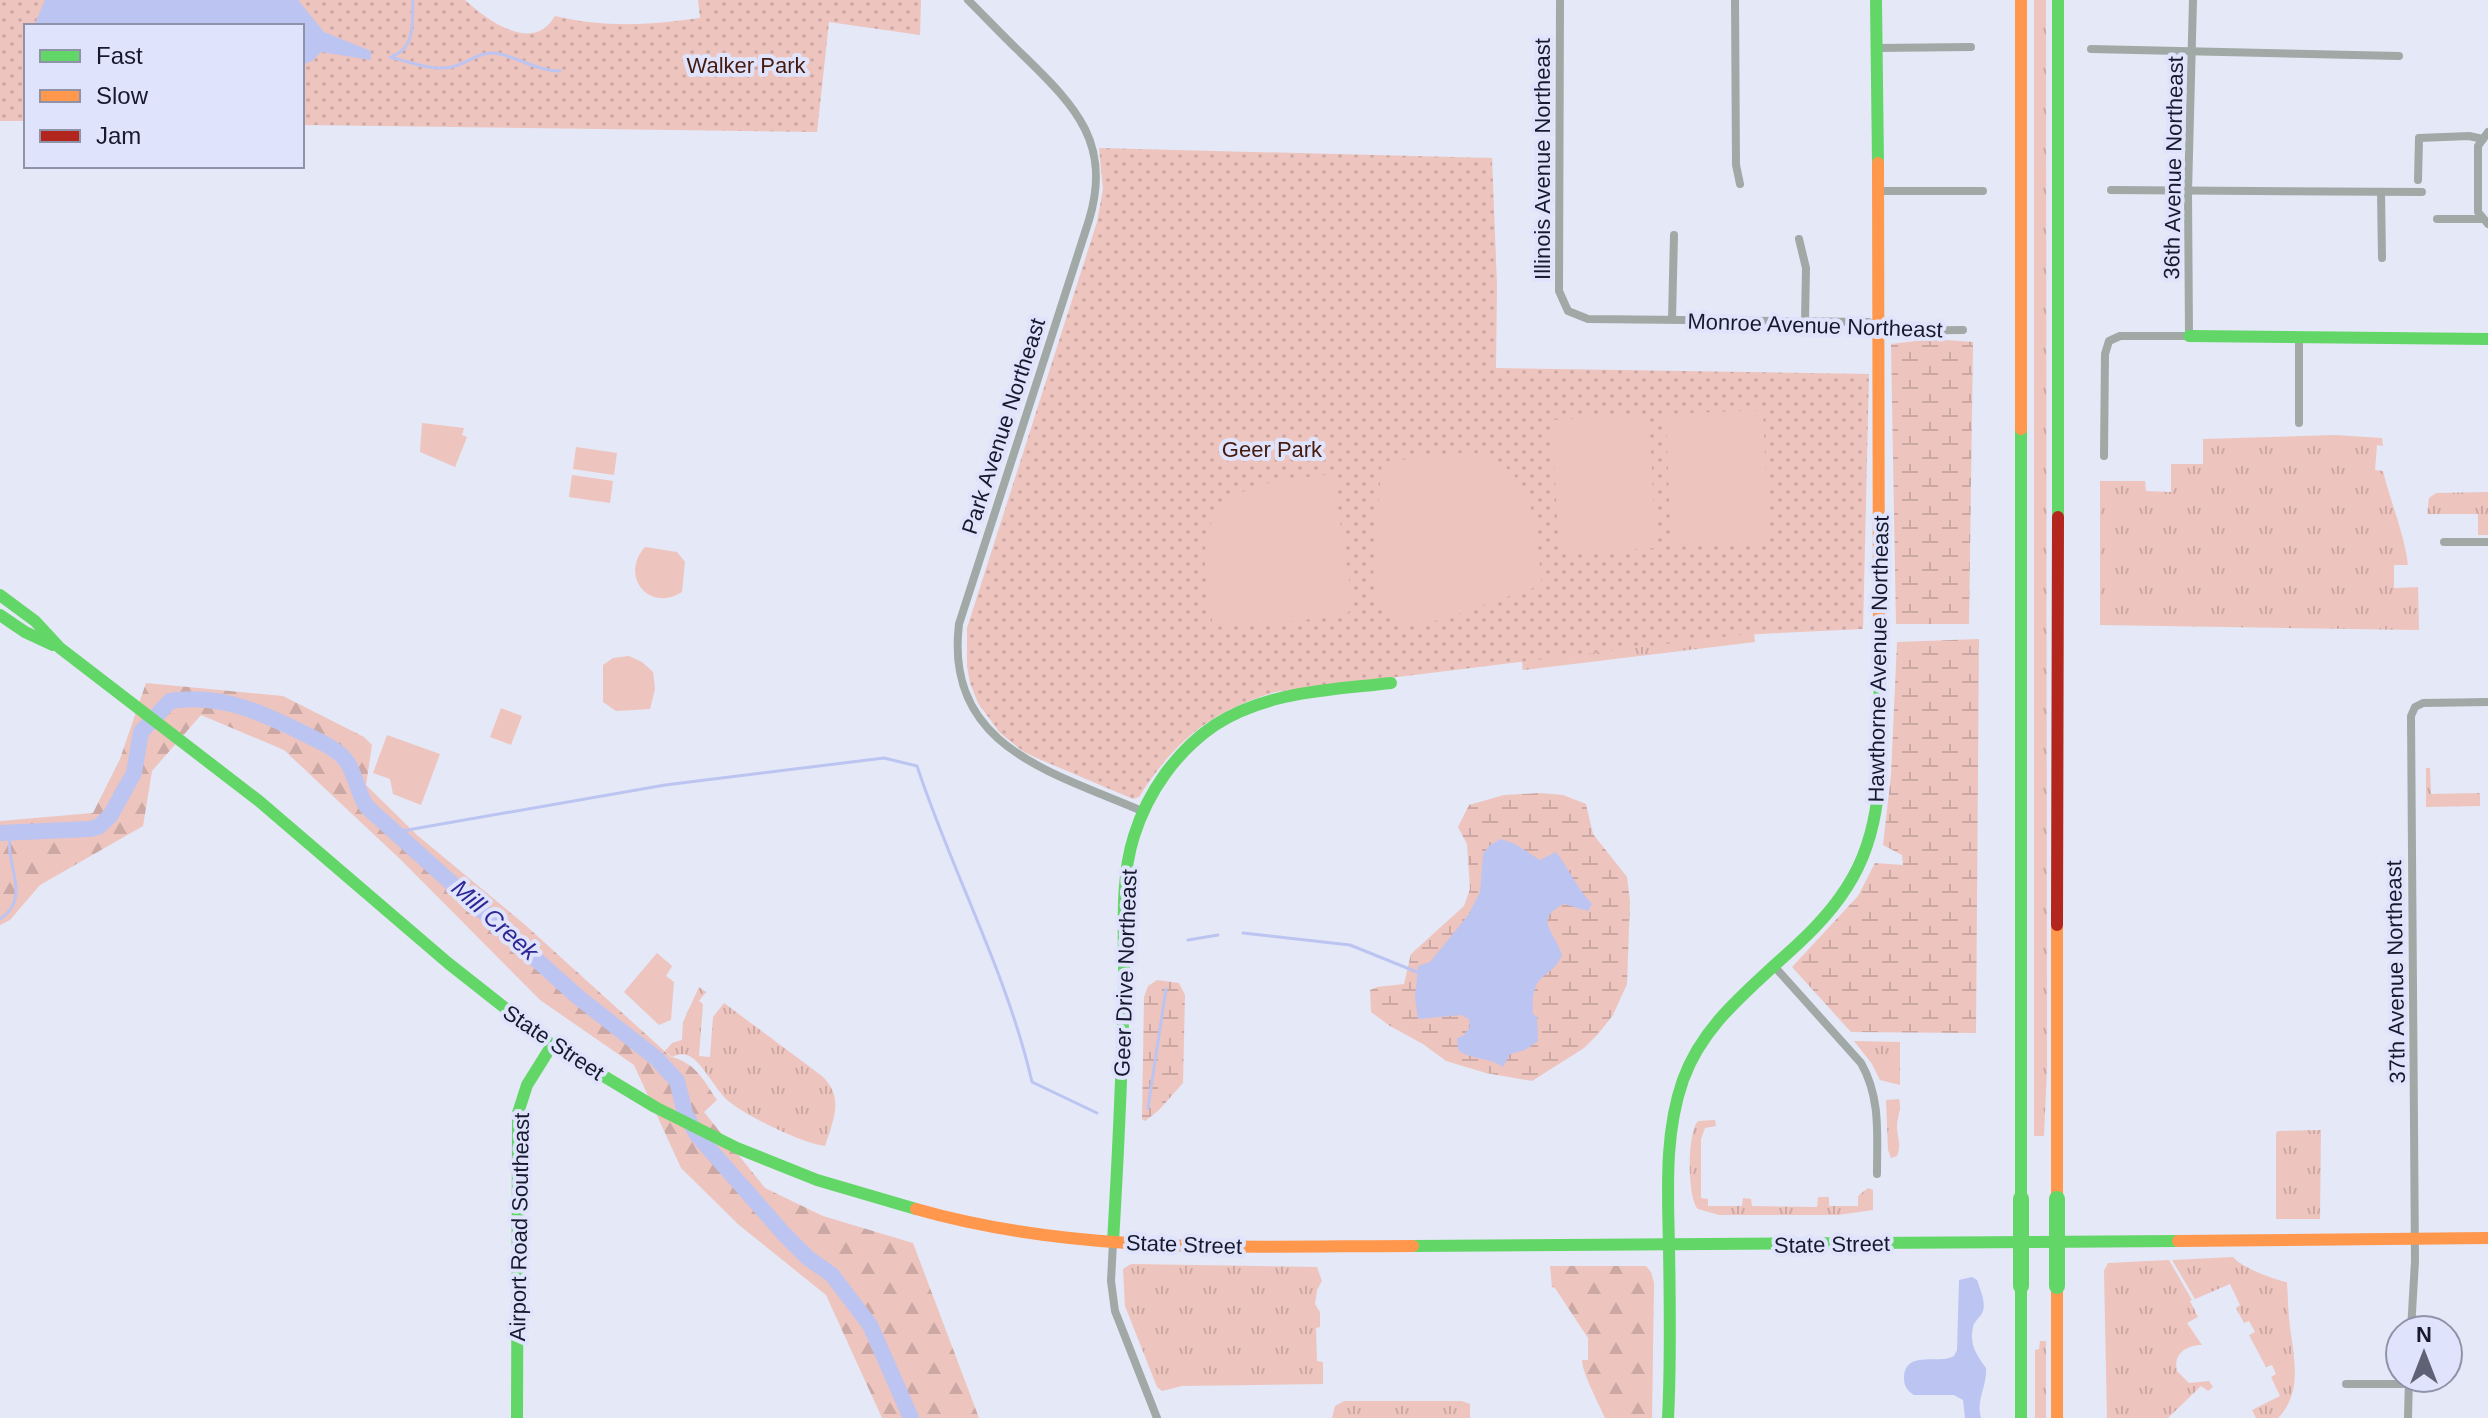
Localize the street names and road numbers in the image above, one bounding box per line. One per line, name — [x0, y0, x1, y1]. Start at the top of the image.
street label: Illinois Avenue Northeast — [1530, 38, 1555, 280]
street label: 36th Avenue Northeast — [2159, 56, 2188, 280]
street label: Monroe Avenue Northeast — [1687, 309, 1943, 342]
street label: Park Avenue Northeast — [957, 315, 1050, 537]
street label: Hawthorne Avenue Northeast — [1863, 515, 1894, 803]
street label: 37th Avenue Northeast — [2381, 860, 2410, 1084]
street label: Geer Drive Northeast — [1109, 869, 1142, 1077]
street label: State Street — [499, 1000, 609, 1085]
street label: Airport Road Southeast — [505, 1112, 534, 1342]
street label: State Street — [1125, 1230, 1242, 1259]
street label: State Street — [1774, 1231, 1890, 1258]

